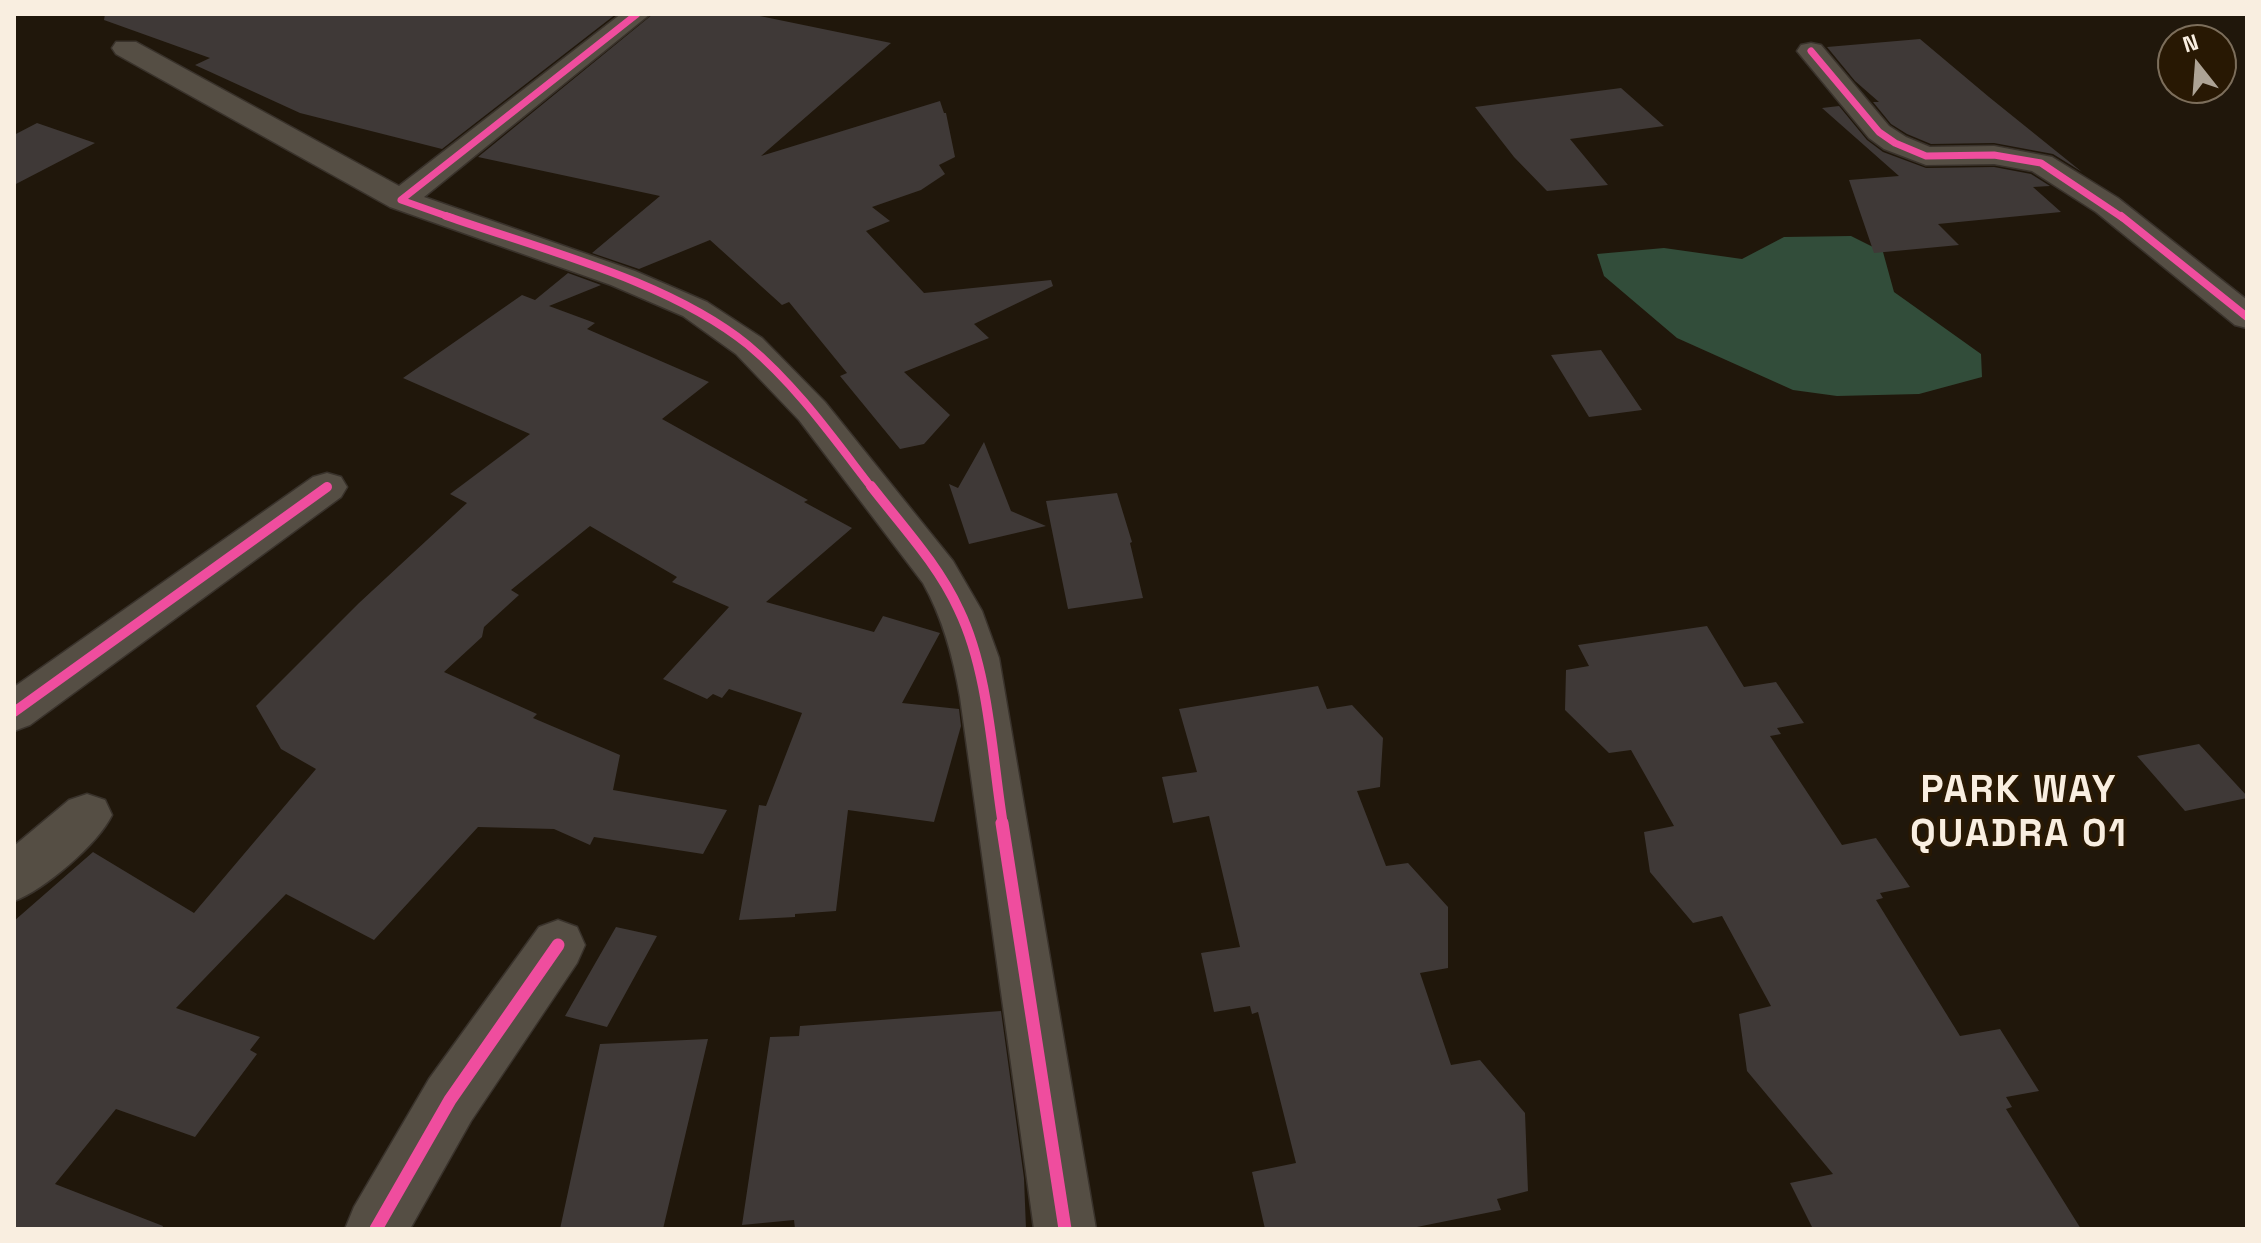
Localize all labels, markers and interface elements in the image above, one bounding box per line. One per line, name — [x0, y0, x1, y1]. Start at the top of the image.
north arrow — [2157, 24, 2237, 104]
text: N — [2179, 27, 2202, 59]
district label: PARK WAY QUADRA 01 — [1910, 769, 2128, 858]

